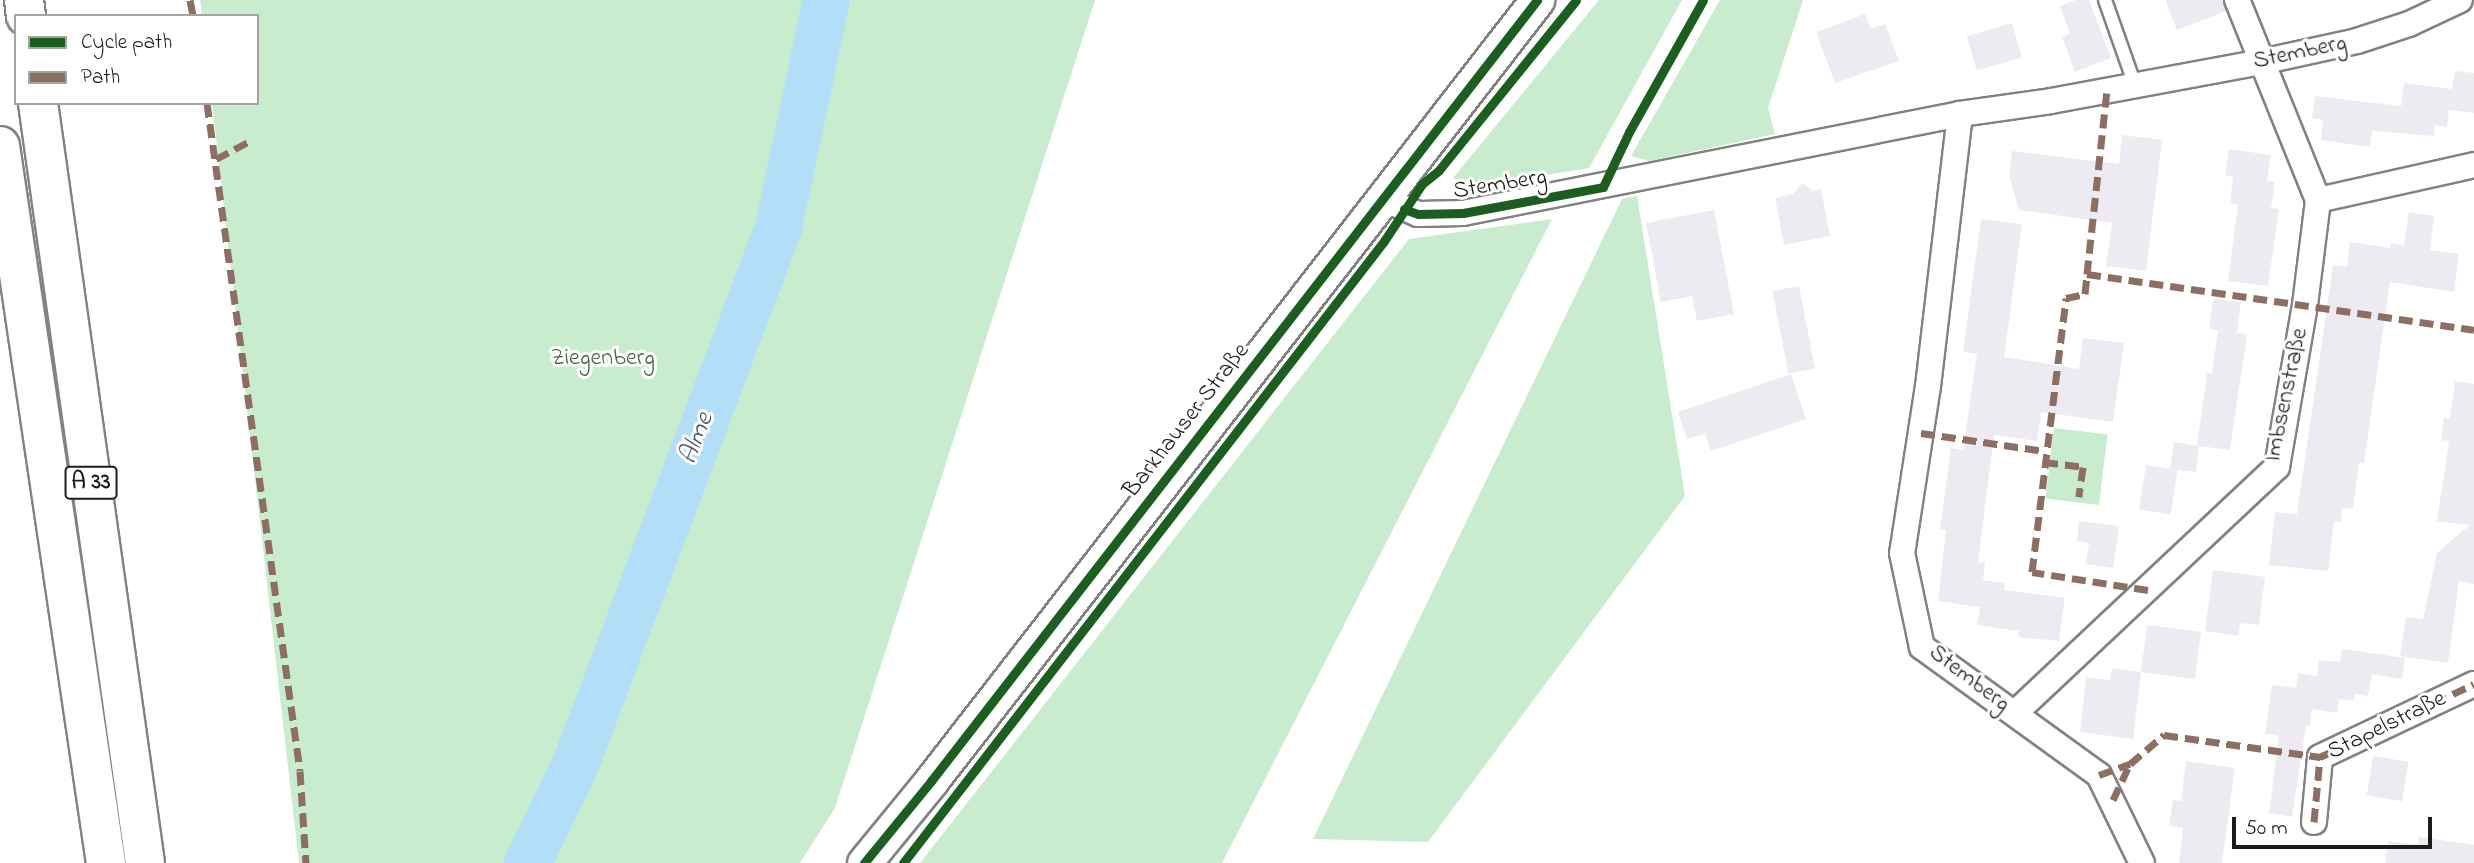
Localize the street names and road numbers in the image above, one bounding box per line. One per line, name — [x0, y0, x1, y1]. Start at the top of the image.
street label: Stemberg — [2251, 29, 2349, 77]
street label: Stemberg — [1451, 163, 1549, 207]
street label: Imbsenstraße — [2259, 326, 2315, 464]
street label: Barkhauser Straße — [1118, 338, 1256, 504]
road number: A 33 — [63, 463, 119, 503]
street label: Stemberg — [1923, 639, 2015, 719]
street label: Stapelstraße — [2323, 685, 2451, 767]

